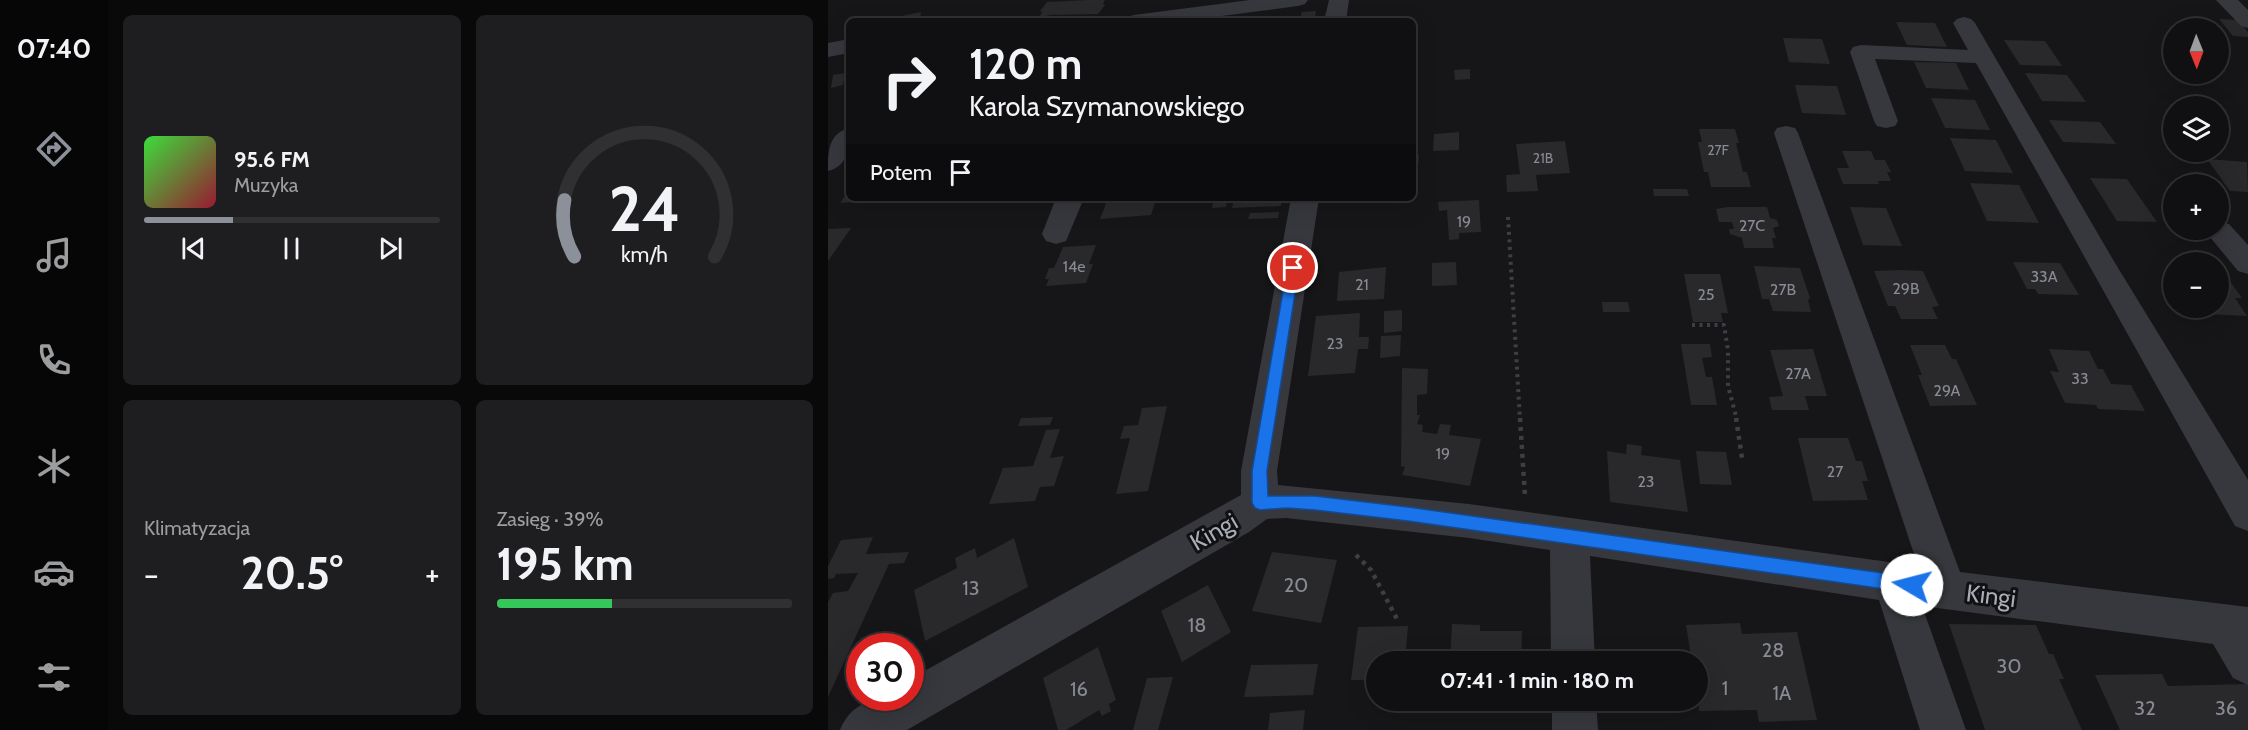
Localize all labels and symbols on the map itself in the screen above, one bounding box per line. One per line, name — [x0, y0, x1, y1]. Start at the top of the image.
north arrow — [2163, 18, 2229, 84]
house number: 27F — [1707, 141, 1730, 159]
house number: 21B — [1533, 149, 1553, 167]
house number: 19 — [1457, 212, 1471, 231]
house number: 27C — [1739, 216, 1765, 235]
pin — [1267, 242, 1318, 293]
house number: 14e — [1063, 257, 1085, 276]
house number: 33A — [2030, 267, 2058, 286]
house number: 21 — [1355, 275, 1369, 294]
house number: 29B — [1892, 279, 1920, 298]
house number: 27B — [1770, 280, 1796, 299]
house number: 25 — [1697, 285, 1715, 304]
house number: 23 — [1326, 334, 1344, 353]
house number: 27A — [1785, 364, 1811, 383]
house number: 33 — [2071, 369, 2089, 388]
house number: 29A — [1934, 381, 1961, 400]
house number: 19 — [1436, 444, 1450, 463]
house number: 27 — [1827, 462, 1843, 481]
house number: 23 — [1637, 472, 1655, 491]
street label: Kingi — [1185, 506, 1243, 557]
position arrow — [1880, 553, 1944, 617]
house number: 20 — [1284, 573, 1308, 597]
house number: 13 — [962, 576, 980, 600]
street label: Kingi — [1964, 578, 2018, 613]
house number: 18 — [1188, 613, 1206, 637]
speed limit sign: 30 — [846, 633, 924, 711]
house number: 28 — [1762, 638, 1784, 662]
house number: 30 — [1997, 654, 2021, 678]
house number: 1 — [1722, 676, 1728, 700]
house number: 16 — [1070, 677, 1088, 701]
house number: 1A — [1773, 681, 1792, 705]
house number: 32 — [2134, 696, 2156, 720]
house number: 36 — [2215, 696, 2237, 720]

